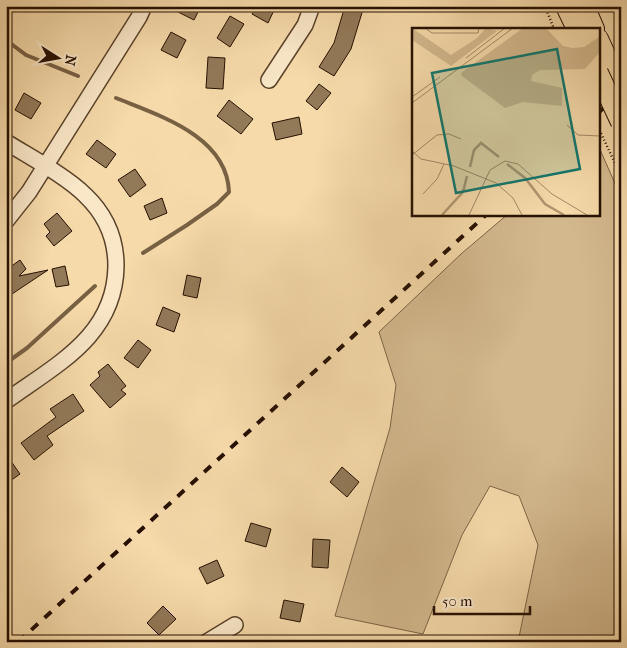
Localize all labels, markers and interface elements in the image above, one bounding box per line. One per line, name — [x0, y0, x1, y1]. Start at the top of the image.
inset map — [412, 28, 600, 215]
north arrow — [32, 32, 82, 82]
text: N — [61, 54, 80, 68]
scale bar — [434, 583, 531, 615]
text: 50 m — [442, 592, 473, 610]

